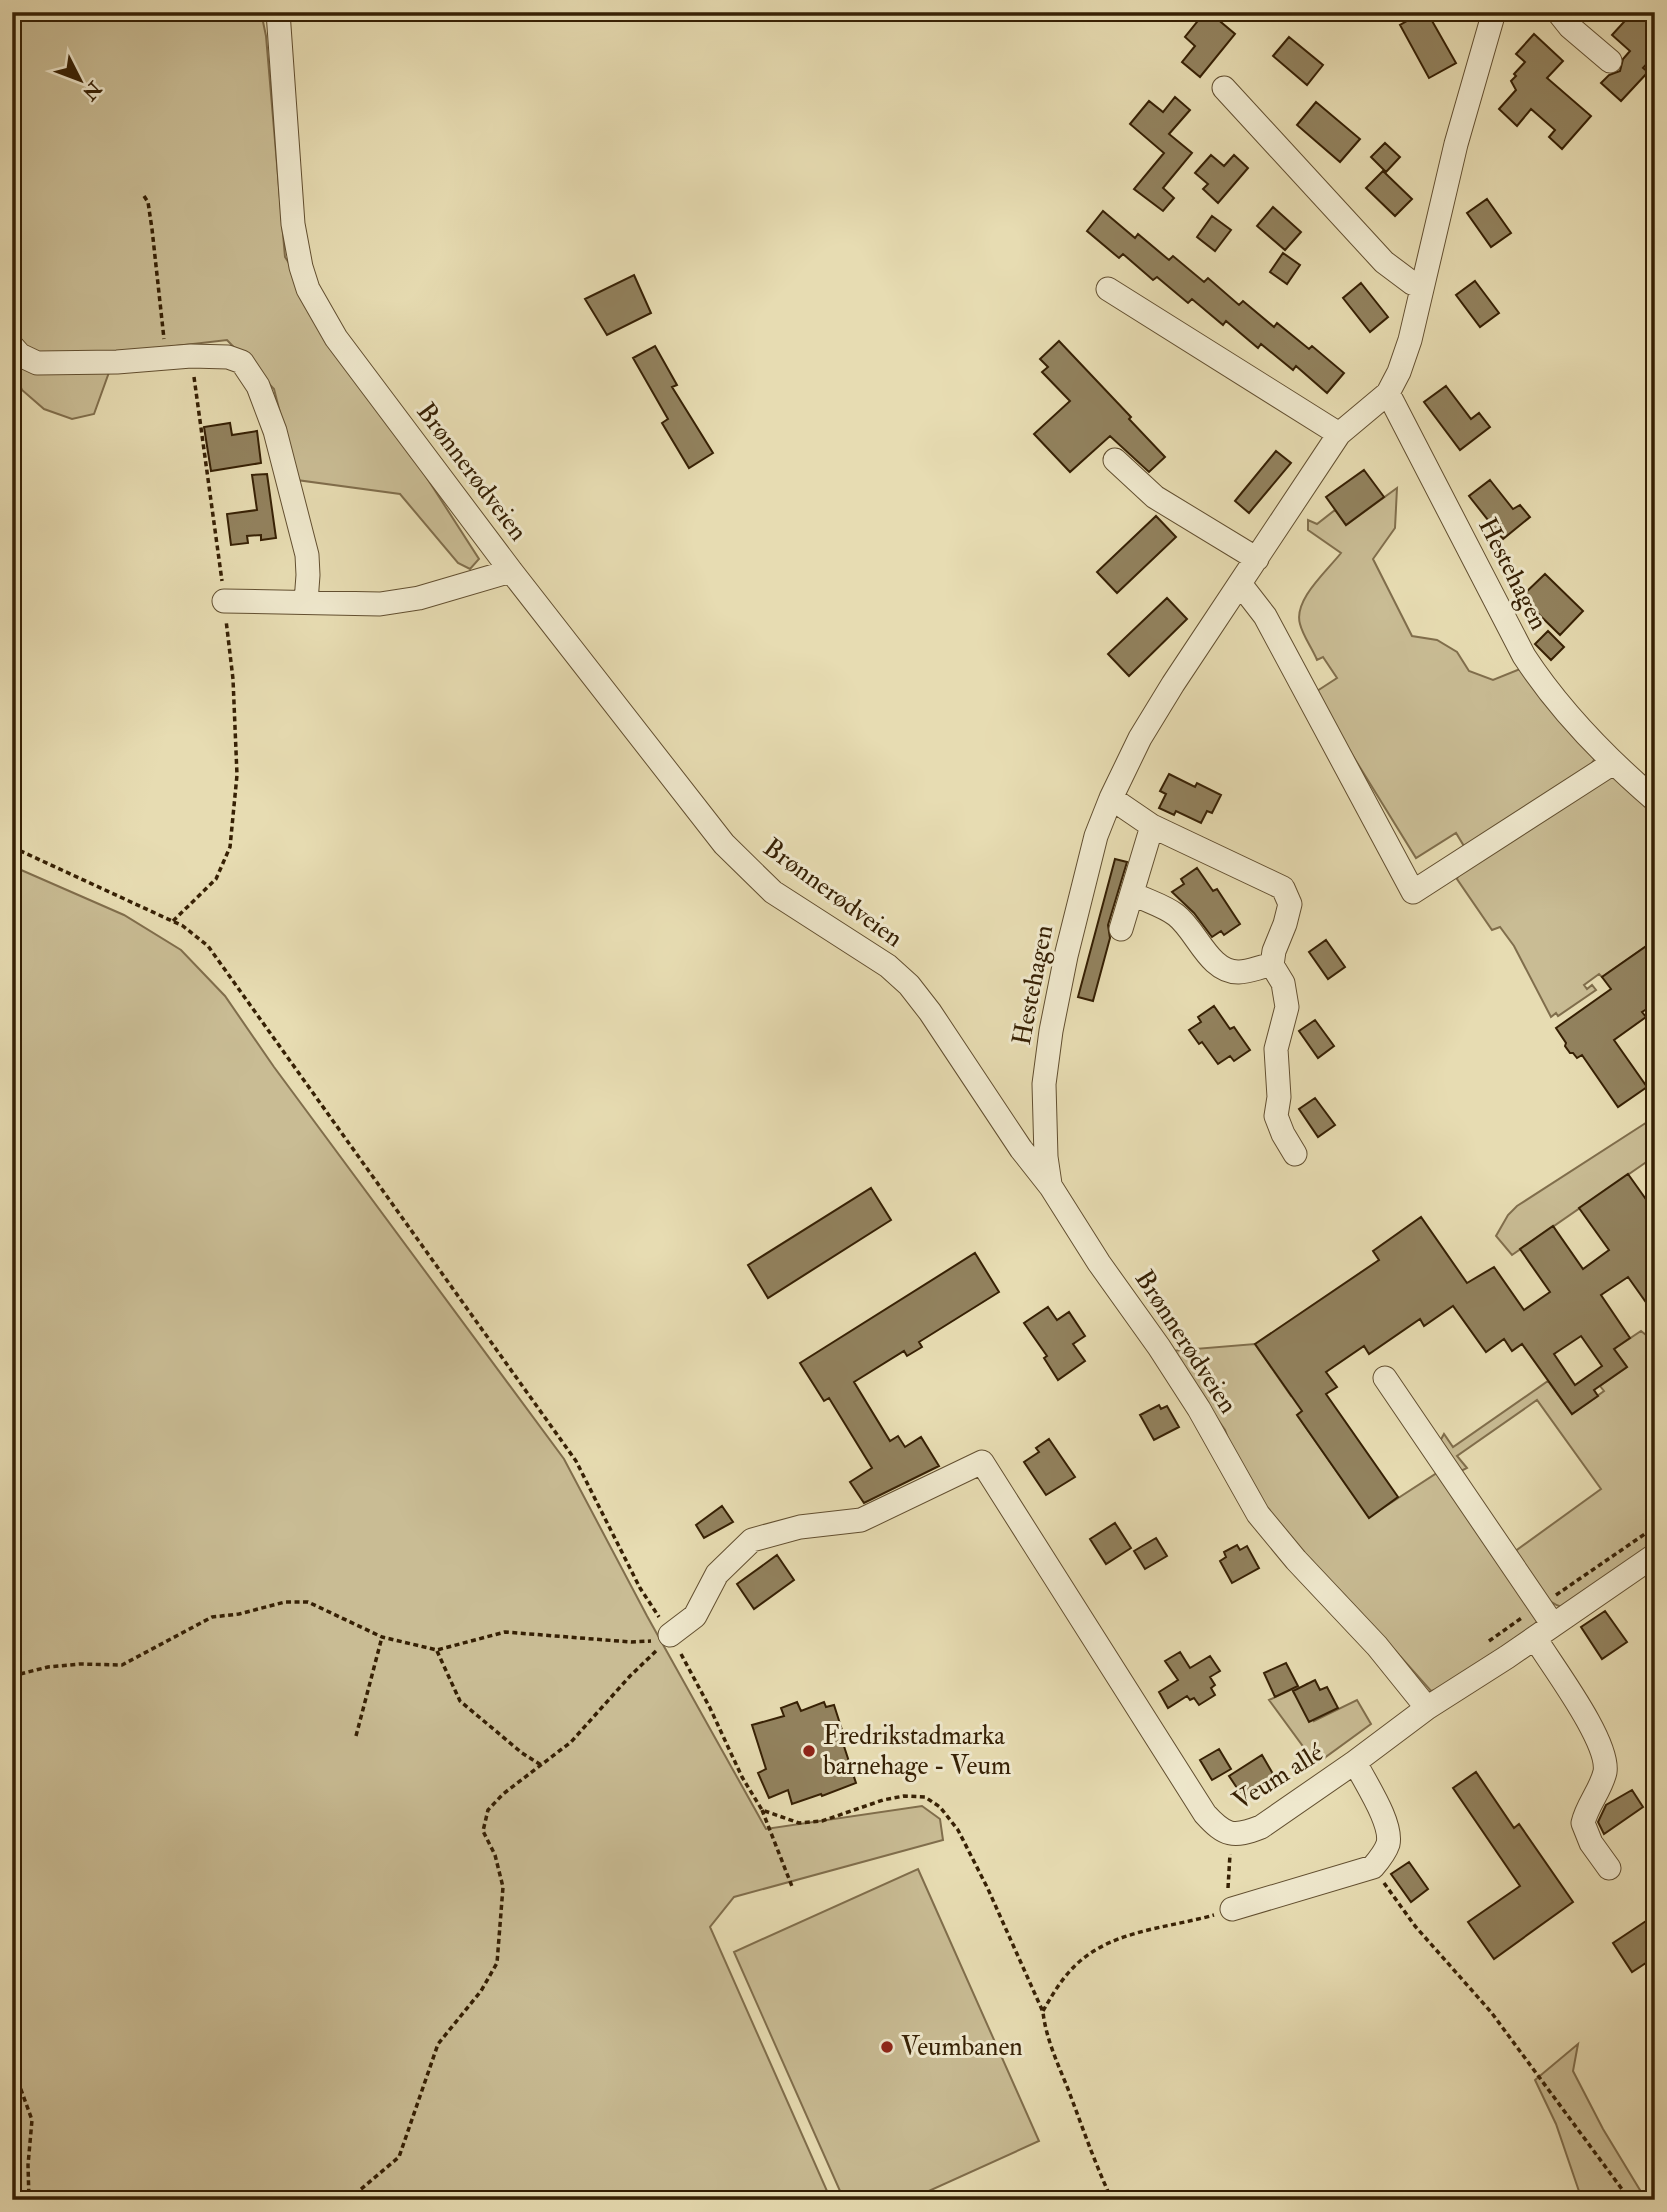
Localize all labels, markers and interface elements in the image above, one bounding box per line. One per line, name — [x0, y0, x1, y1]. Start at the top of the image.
north arrow — [46, 46, 116, 116]
text: N — [77, 76, 107, 106]
street label: Brønnerødveien — [410, 397, 534, 547]
street label: Hestehagen — [1471, 513, 1555, 635]
street label: Brønnerødveien — [757, 832, 909, 954]
street label: Hestehagen — [1006, 922, 1060, 1048]
street label: Brønnerødveien — [1128, 1264, 1244, 1420]
place label: Fredrikstadmarka barnehage - Veum — [823, 1720, 1011, 1782]
street label: Veum allé — [1227, 1737, 1329, 1817]
marker: Fredrikstadmarka barnehage - Veum — [801, 1743, 817, 1759]
place label: Veumbanen — [901, 2031, 1023, 2063]
marker: Veumbanen — [879, 2039, 895, 2055]

